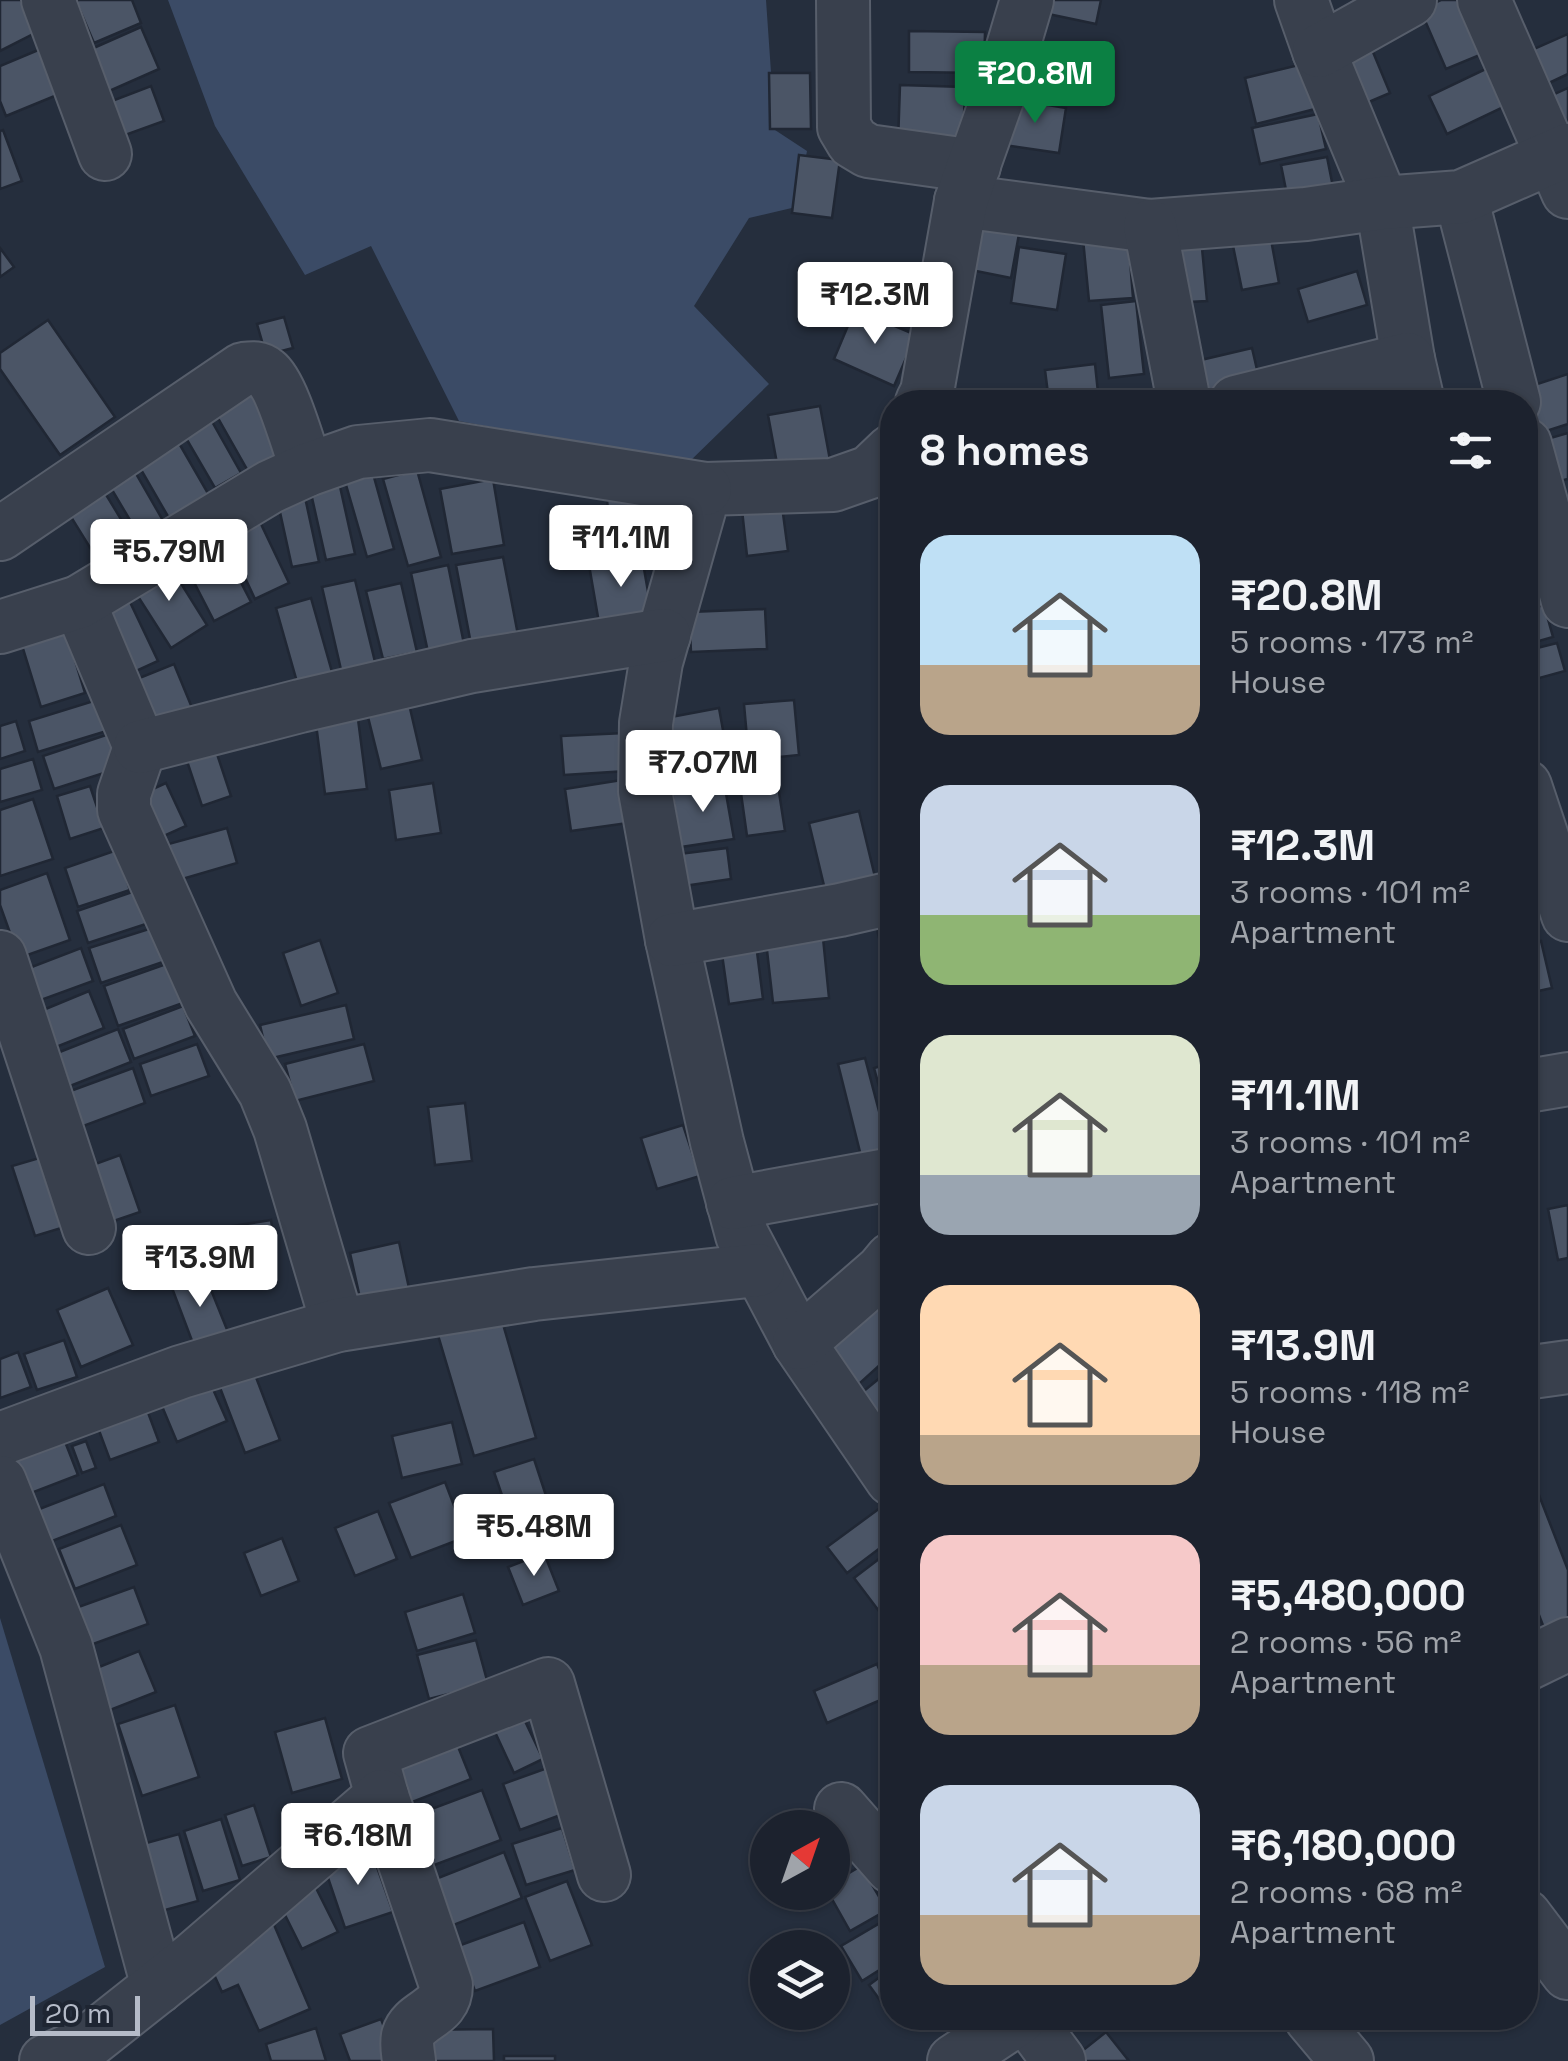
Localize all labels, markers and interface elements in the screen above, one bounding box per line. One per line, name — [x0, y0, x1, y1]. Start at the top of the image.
pin: ₹20.8M — [954, 41, 1116, 126]
text: ₹20.8M — [977, 53, 1093, 93]
pin: ₹12.3M — [794, 262, 956, 347]
text: ₹12.3M — [820, 274, 930, 314]
icon: filters — [1443, 423, 1498, 478]
text: 8 homes — [920, 424, 1090, 477]
pin: ₹11.1M — [540, 505, 702, 590]
text: ₹11.1M — [571, 517, 671, 557]
pin: ₹5.79M — [88, 519, 250, 604]
text: ₹5.79M — [112, 531, 226, 571]
text: ₹20.8M — [1230, 569, 1383, 622]
icon: home — [1000, 575, 1120, 695]
text: 5 rooms · 173 m² — [1230, 622, 1473, 662]
text: House — [1230, 662, 1326, 702]
pin: ₹7.07M — [622, 730, 784, 815]
text: ₹7.07M — [648, 742, 758, 782]
text: ₹12.3M — [1230, 819, 1375, 872]
icon: home — [1000, 825, 1120, 945]
text: 3 rooms · 101 m² — [1230, 872, 1470, 912]
text: Apartment — [1230, 912, 1396, 952]
text: ₹11.1M — [1230, 1069, 1360, 1122]
icon: home — [1000, 1075, 1120, 1195]
text: 3 rooms · 101 m² — [1230, 1122, 1470, 1162]
text: Apartment — [1230, 1162, 1396, 1202]
pin: ₹13.9M — [119, 1225, 281, 1310]
text: ₹13.9M — [144, 1237, 256, 1277]
text: ₹13.9M — [1230, 1319, 1376, 1372]
icon: home — [1000, 1325, 1120, 1445]
text: 5 rooms · 118 m² — [1230, 1372, 1469, 1412]
text: House — [1230, 1412, 1326, 1452]
pin: ₹5.48M — [453, 1494, 615, 1579]
text: ₹5.48M — [476, 1506, 592, 1546]
text: ₹5,480,000 — [1230, 1569, 1466, 1622]
icon: home — [1000, 1575, 1120, 1695]
text: 2 rooms · 56 m² — [1230, 1622, 1462, 1662]
text: Apartment — [1230, 1662, 1396, 1702]
pin: ₹6.18M — [277, 1803, 439, 1888]
north arrow — [750, 1810, 850, 1910]
map controls — [750, 1810, 850, 2030]
text: ₹6.18M — [303, 1815, 413, 1855]
text: ₹6,180,000 — [1230, 1819, 1457, 1872]
icon: home — [1000, 1825, 1120, 1945]
text: 2 rooms · 68 m² — [1230, 1872, 1462, 1912]
text: Apartment — [1230, 1912, 1396, 1952]
button: layers — [750, 1930, 850, 2030]
scale bar — [30, 1991, 140, 2036]
text: 20 m — [45, 1995, 111, 2031]

